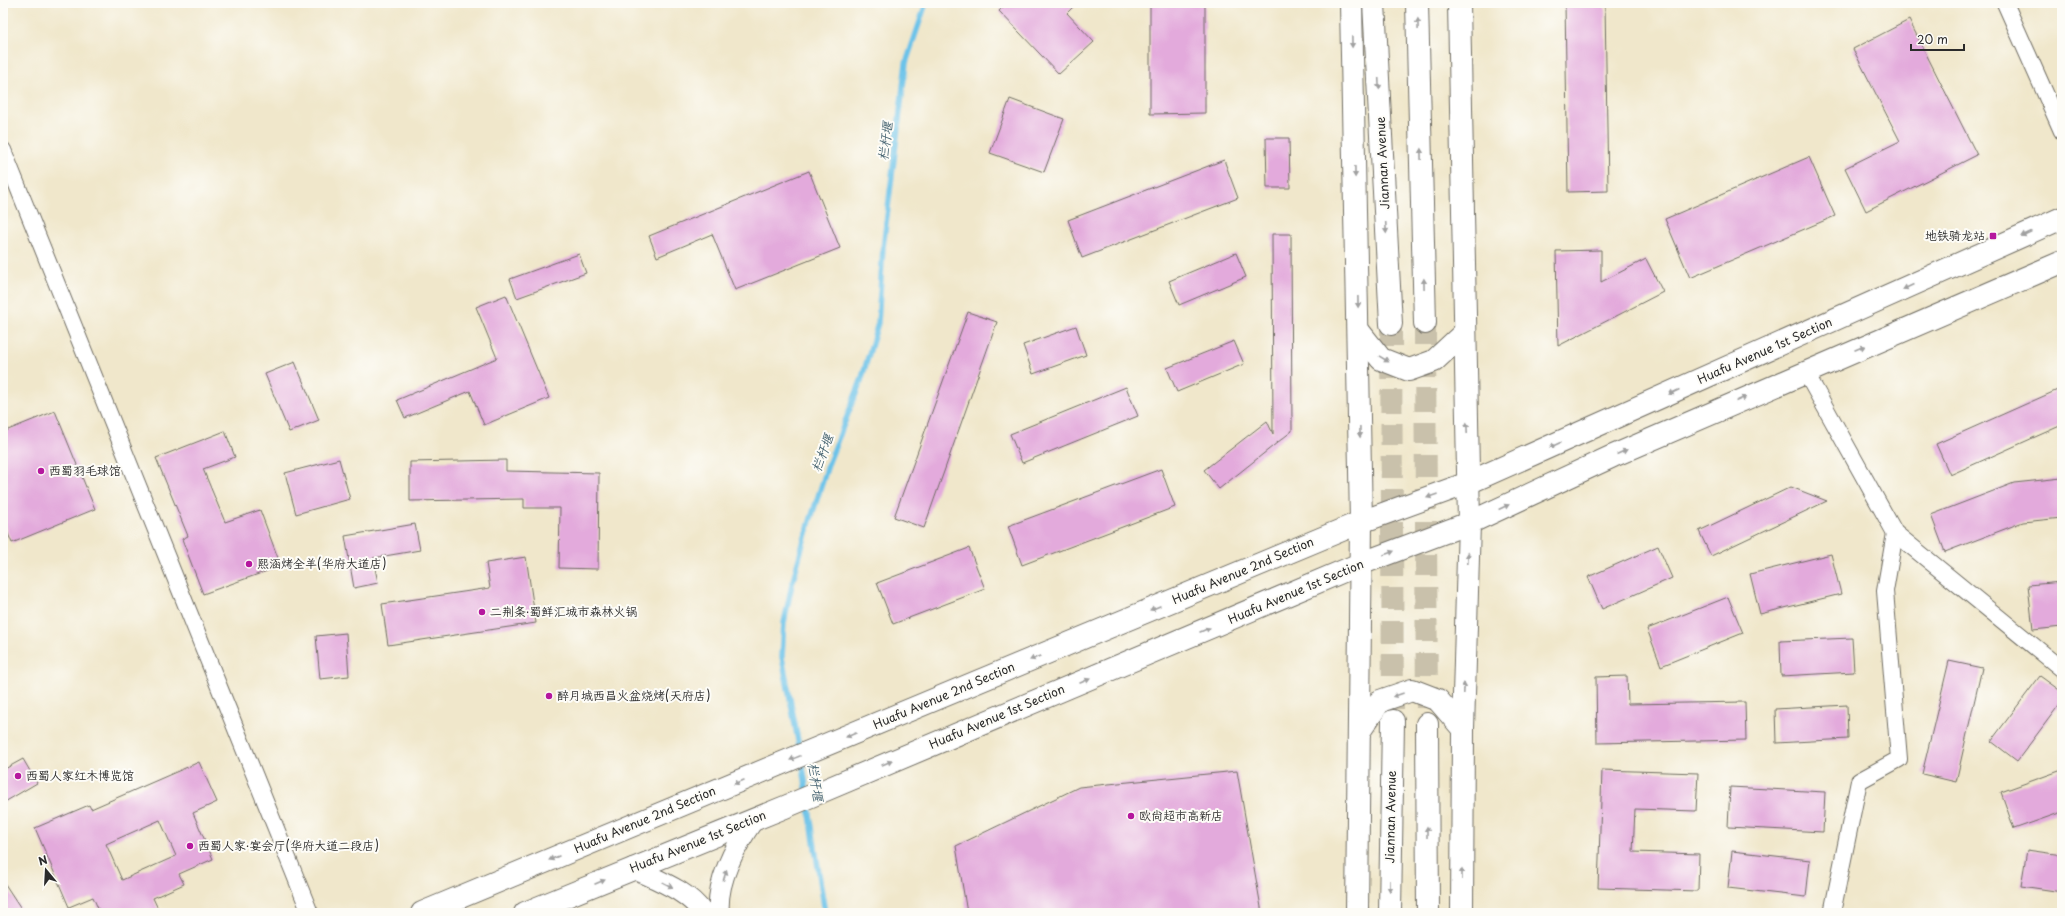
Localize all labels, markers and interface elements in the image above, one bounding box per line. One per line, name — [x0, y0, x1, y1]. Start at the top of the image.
one-way arrow — [1415, 17, 1421, 30]
scale bar — [1911, 26, 1964, 52]
text: 20 m — [1917, 30, 1948, 48]
one-way arrow — [1349, 36, 1355, 49]
one-way arrow — [1375, 78, 1382, 90]
street label: Jiannan Avenue — [1371, 116, 1393, 210]
water label: 栏杆堰 — [873, 118, 897, 161]
one-way arrow — [1418, 147, 1424, 160]
one-way arrow — [1352, 166, 1358, 179]
one-way arrow — [1383, 222, 1390, 234]
place label: 地铁骑龙站 — [1925, 226, 1985, 244]
marker: 地铁骑龙站 — [1988, 231, 1998, 241]
one-way arrow — [2021, 231, 2032, 237]
one-way arrow — [1421, 277, 1427, 290]
one-way arrow — [1902, 284, 1913, 290]
one-way arrow — [1354, 296, 1361, 308]
street label: Huafu Avenue 1st Section — [1694, 312, 1835, 388]
one-way arrow — [1855, 345, 1866, 351]
one-way arrow — [1378, 355, 1390, 362]
one-way arrow — [1667, 389, 1679, 395]
one-way arrow — [1736, 396, 1748, 402]
one-way arrow — [1463, 422, 1470, 434]
one-way arrow — [1357, 426, 1363, 439]
water label: 栏杆堰 — [806, 429, 838, 474]
one-way arrow — [1549, 442, 1561, 448]
one-way arrow — [1617, 449, 1628, 455]
place label: 西蜀羽毛球馆 — [49, 461, 121, 479]
marker: 西蜀羽毛球馆 — [36, 466, 46, 476]
one-way arrow — [1425, 494, 1437, 500]
one-way arrow — [1499, 504, 1510, 510]
street label: Huafu Avenue 2nd Section — [1169, 532, 1316, 608]
one-way arrow — [1384, 550, 1396, 556]
one-way arrow — [1465, 551, 1471, 564]
place label: 熙涵烤全羊(华府大道店) — [257, 554, 386, 572]
street label: Huafu Avenue 1st Section — [1225, 554, 1366, 628]
marker: 熙涵烤全羊(华府大道店) — [244, 559, 254, 569]
place label: 二荆条·蜀鲜汇城市森林火锅 — [490, 602, 637, 620]
one-way arrow — [1149, 605, 1161, 611]
marker: 二荆条·蜀鲜汇城市森林火锅 — [477, 607, 487, 617]
one-way arrow — [1199, 627, 1211, 633]
one-way arrow — [1030, 655, 1041, 661]
street label: Huafu Avenue 2nd Section — [870, 657, 1017, 733]
one-way arrow — [1079, 677, 1091, 684]
street label: Huafu Avenue 1st Section — [926, 679, 1067, 753]
one-way arrow — [1461, 682, 1468, 694]
place label: 醉月城西昌火盆烧烤(天府店) — [557, 686, 710, 704]
marker: 醉月城西昌火盆烧烤(天府店) — [544, 691, 554, 701]
one-way arrow — [1392, 692, 1404, 698]
one-way arrow — [845, 732, 856, 738]
one-way arrow — [788, 756, 800, 762]
one-way arrow — [882, 759, 894, 765]
water label: 栏杆堰 — [804, 761, 829, 805]
place label: 西蜀人家红木博览馆 — [26, 766, 134, 784]
street label: Jiannan Avenue — [1380, 770, 1400, 864]
marker: 西蜀人家红木博览馆 — [13, 771, 23, 781]
one-way arrow — [732, 779, 744, 785]
street label: Huafu Avenue 2nd Section — [571, 781, 718, 857]
street label: Huafu Avenue 1st Section — [627, 805, 769, 877]
place label: 欧尚超市高新店 — [1139, 806, 1223, 824]
marker: 欧尚超市高新店 — [1126, 811, 1136, 821]
one-way arrow — [1424, 825, 1430, 838]
place label: 西蜀人家·宴会厅(华府大道二段店) — [198, 836, 379, 854]
marker: 西蜀人家·宴会厅(华府大道二段店) — [185, 841, 195, 851]
north arrow — [26, 850, 66, 890]
text: N — [36, 850, 50, 869]
one-way arrow — [547, 856, 559, 862]
one-way arrow — [1459, 867, 1465, 880]
one-way arrow — [722, 869, 728, 881]
one-way arrow — [595, 878, 607, 884]
one-way arrow — [1387, 880, 1393, 893]
one-way arrow — [662, 882, 674, 889]

